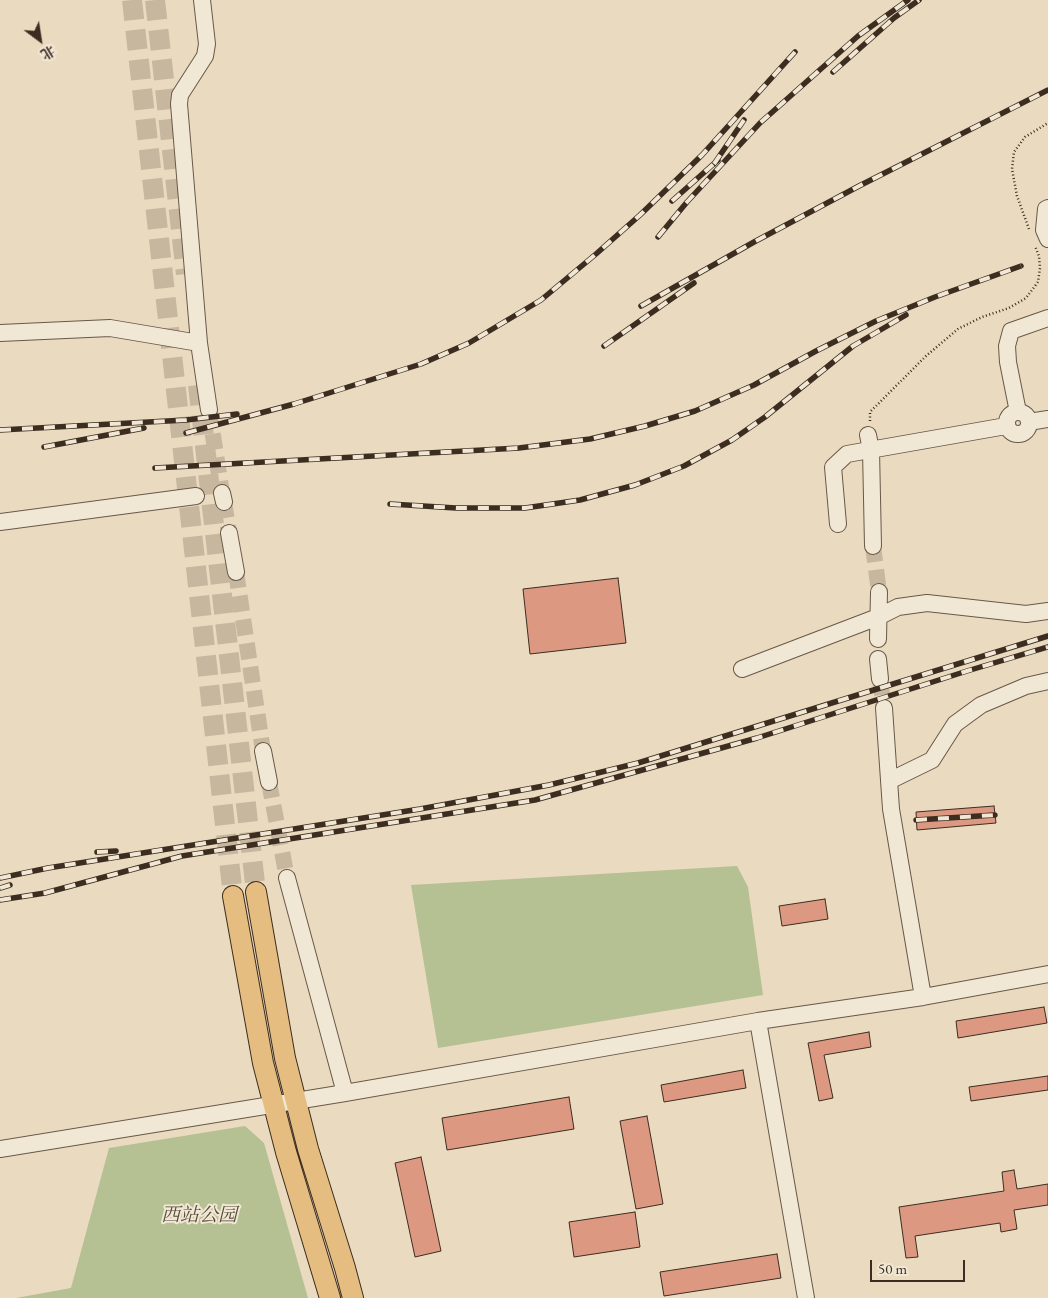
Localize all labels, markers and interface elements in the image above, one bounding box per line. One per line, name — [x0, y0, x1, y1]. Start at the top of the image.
north arrow — [15, 15, 65, 65]
text: 北 — [37, 42, 58, 64]
park label: 西站公园 — [161, 1205, 237, 1227]
scale bar — [873, 1250, 968, 1282]
text: 50 m — [878, 1259, 907, 1278]

